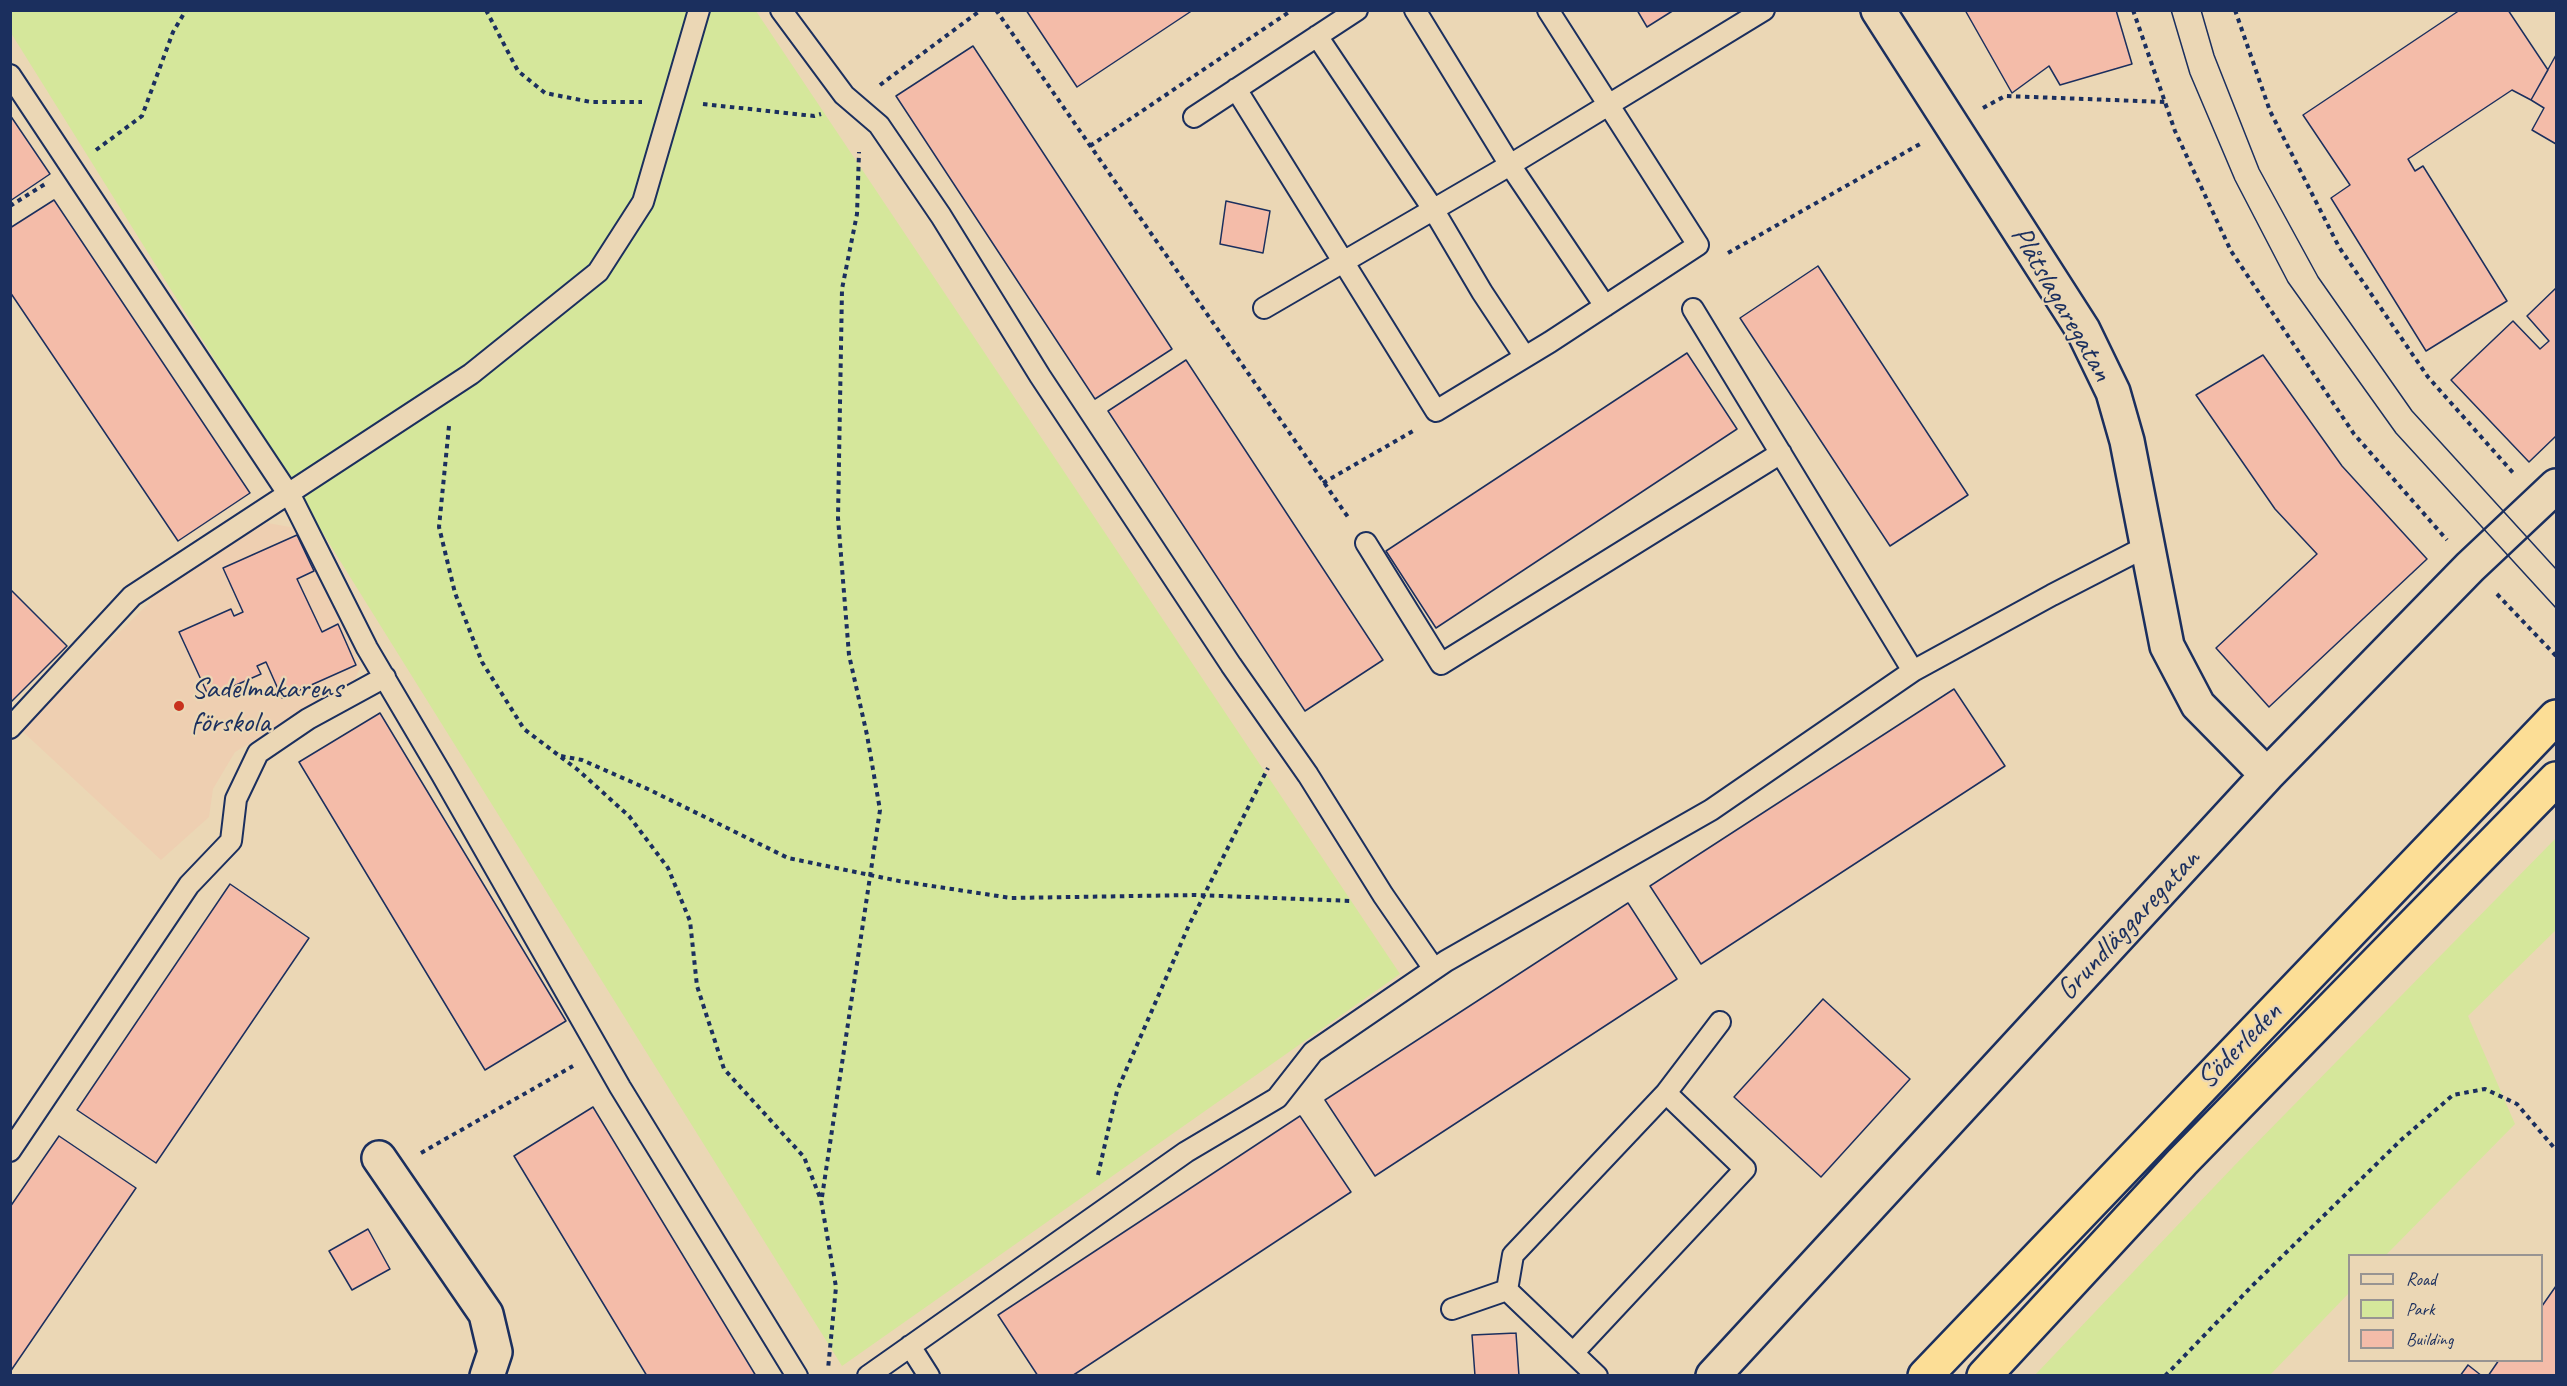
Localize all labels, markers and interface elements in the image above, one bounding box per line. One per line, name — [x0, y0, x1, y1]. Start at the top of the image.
street label: Plåtslagaregatan — [2002, 220, 2120, 388]
place label: Sadelmakarens förskola — [191, 671, 342, 742]
marker: Sadelmakarens förskola — [172, 699, 186, 713]
street label: Grundläggaregatan — [2050, 842, 2208, 1008]
street label: Söderleden — [2190, 995, 2290, 1097]
legend — [2348, 1254, 2543, 1362]
text: Road — [2406, 1268, 2436, 1290]
text: Park — [2406, 1298, 2435, 1320]
text: Building — [2406, 1328, 2453, 1350]

